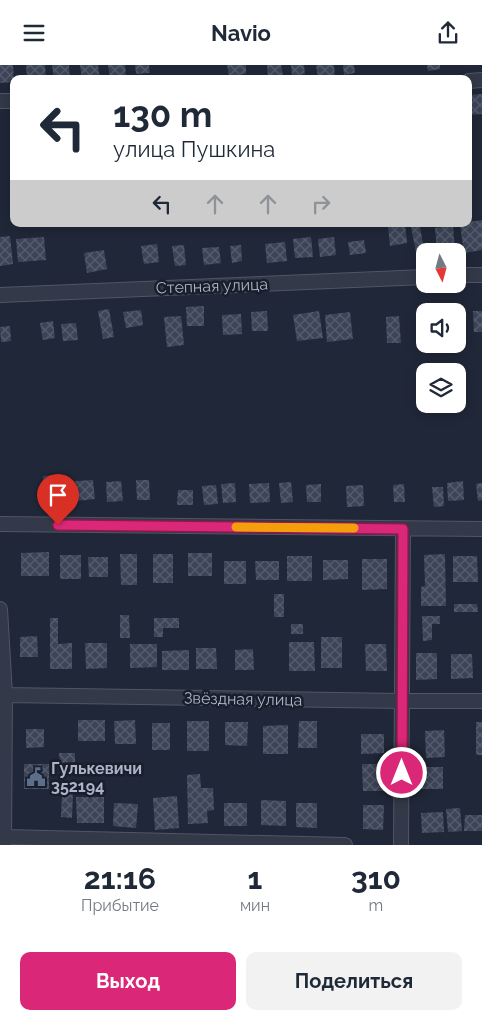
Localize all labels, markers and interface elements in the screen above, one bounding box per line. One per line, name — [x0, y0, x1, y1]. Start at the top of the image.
icon: menu — [20, 19, 48, 47]
icon: share — [434, 19, 462, 47]
text: Navio — [211, 20, 271, 46]
text: 130 m — [113, 94, 212, 135]
icon: left — [30, 95, 95, 160]
text: улица Пушкина — [113, 136, 275, 162]
icon: left — [148, 190, 176, 218]
icon: ahead — [201, 190, 229, 218]
icon: ahead — [254, 190, 282, 218]
icon: right — [307, 190, 335, 218]
north arrow — [416, 243, 466, 293]
map controls — [416, 243, 466, 413]
street label: Степная улица — [156, 275, 268, 297]
button: sound — [416, 303, 466, 353]
button: layers — [416, 363, 466, 413]
pin — [37, 474, 79, 525]
icon: arrive — [44, 481, 72, 509]
street label: Звёздная улица — [184, 688, 302, 710]
position arrow — [375, 746, 427, 798]
place label: Гулькевичи 352194 — [51, 759, 142, 796]
public building icon: Гулькевичи 352194 — [25, 766, 47, 788]
text: 21:16 — [84, 861, 156, 896]
text: 1 — [248, 861, 262, 896]
text: 310 — [351, 861, 401, 896]
text: Прибытие — [81, 896, 159, 915]
text: мин — [240, 896, 270, 915]
text: m — [369, 896, 383, 915]
button: Выход — [20, 952, 236, 1010]
button: Поделиться — [246, 952, 462, 1010]

